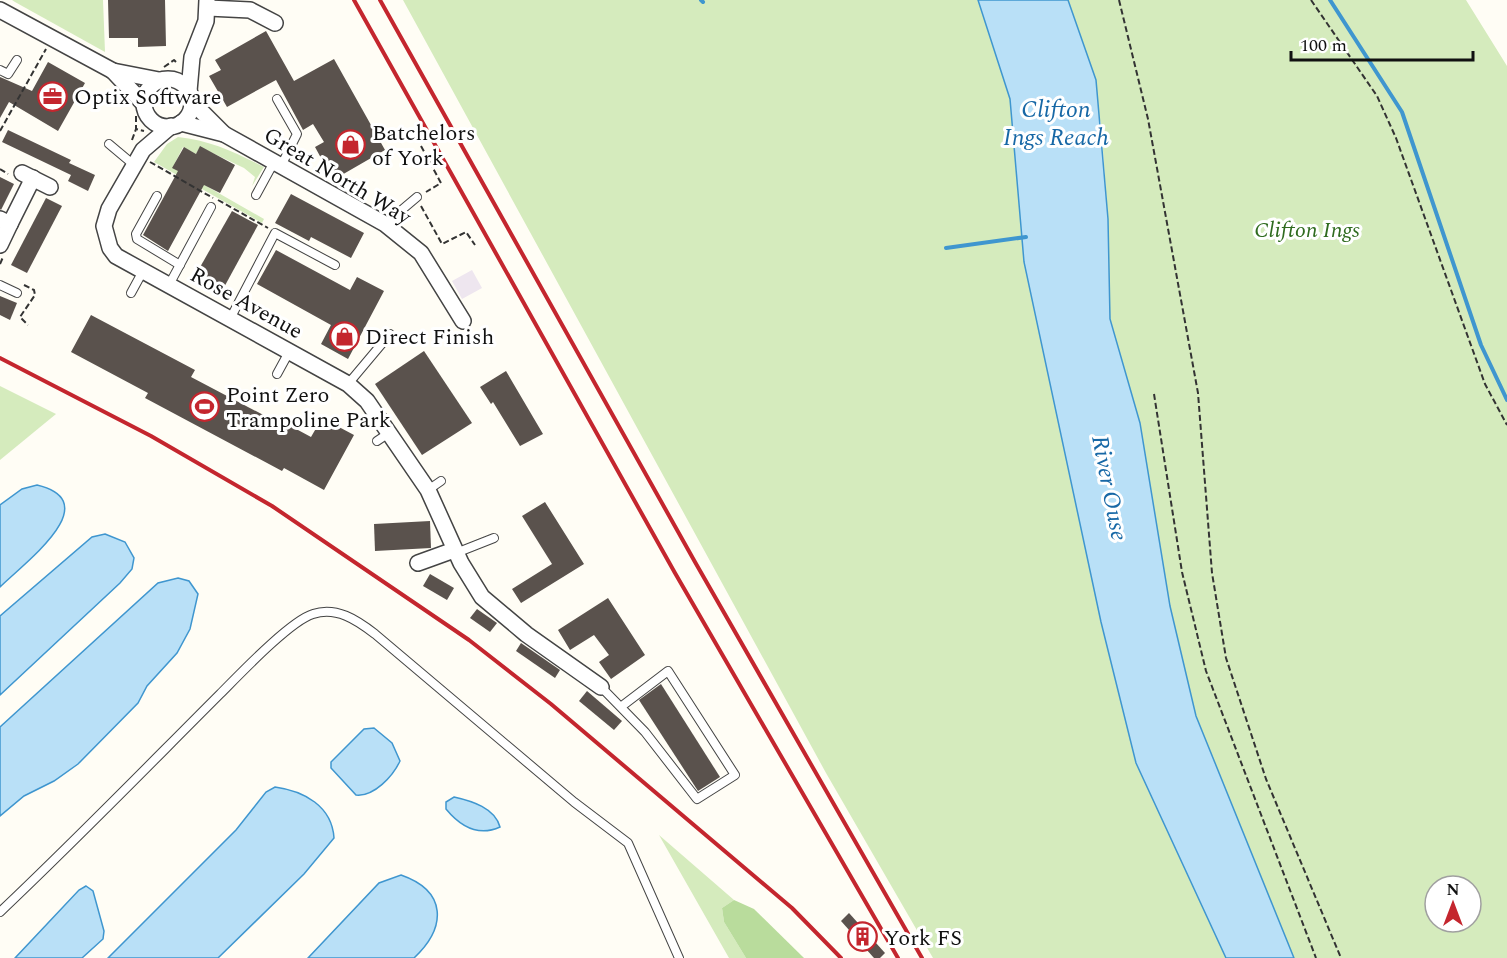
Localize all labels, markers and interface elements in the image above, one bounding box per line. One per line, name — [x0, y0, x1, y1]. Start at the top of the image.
scale bar — [1291, 24, 1472, 62]
text: 100 m — [1300, 32, 1347, 59]
office icon: Optix Software — [37, 80, 69, 112]
place label: Optix Software — [74, 81, 221, 114]
water label: Clifton Ings Reach — [1003, 92, 1109, 156]
place label: Batchelors of York — [372, 117, 476, 175]
street label: Great North Way — [257, 119, 419, 234]
shop icon: Batchelors of York — [335, 129, 367, 161]
park label: Clifton Ings — [1254, 214, 1360, 247]
street label: Rose Avenue — [184, 259, 309, 348]
shop icon: Direct Finish — [328, 320, 360, 352]
place label: Direct Finish — [365, 321, 494, 354]
place label: Point Zero Trampoline Park — [226, 379, 391, 437]
sports icon: Point Zero Trampoline Park — [189, 391, 221, 423]
water label: River Ouse — [1081, 432, 1137, 544]
north arrow — [1423, 874, 1483, 934]
text: N — [1446, 878, 1460, 902]
building icon: York FS — [847, 921, 879, 953]
place label: York FS — [884, 922, 962, 955]

